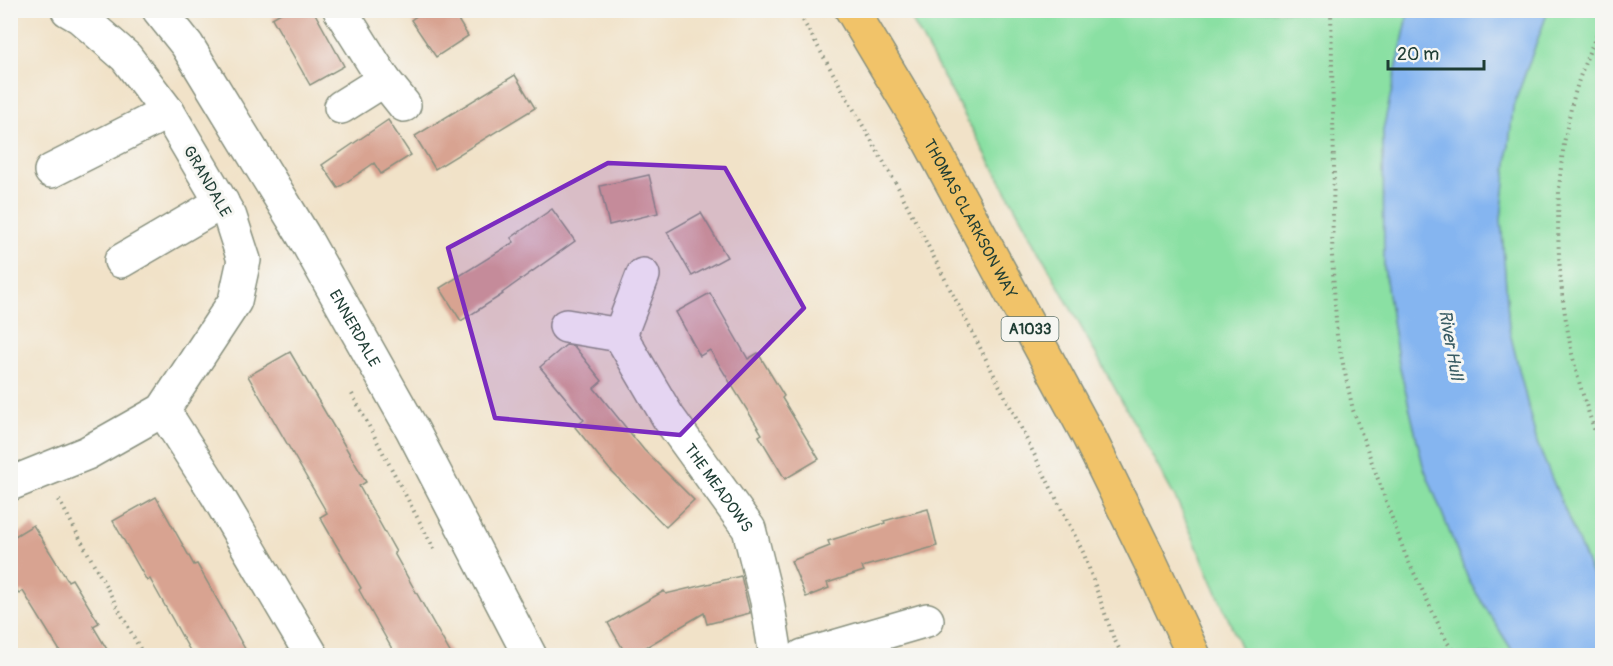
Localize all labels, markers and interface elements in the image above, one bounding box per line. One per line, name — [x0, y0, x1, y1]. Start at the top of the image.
scale bar — [1388, 33, 1484, 71]
text: 20 m — [1397, 43, 1439, 66]
street label: THOMAS CLARKSON WAY — [919, 136, 1021, 302]
street label: GRANDALE — [179, 142, 236, 221]
street label: ENNERDALE — [325, 286, 384, 371]
water label: River Hull — [1433, 308, 1468, 383]
road number: A1033 — [1002, 317, 1058, 341]
street label: THE MEADOWS — [679, 440, 757, 536]

